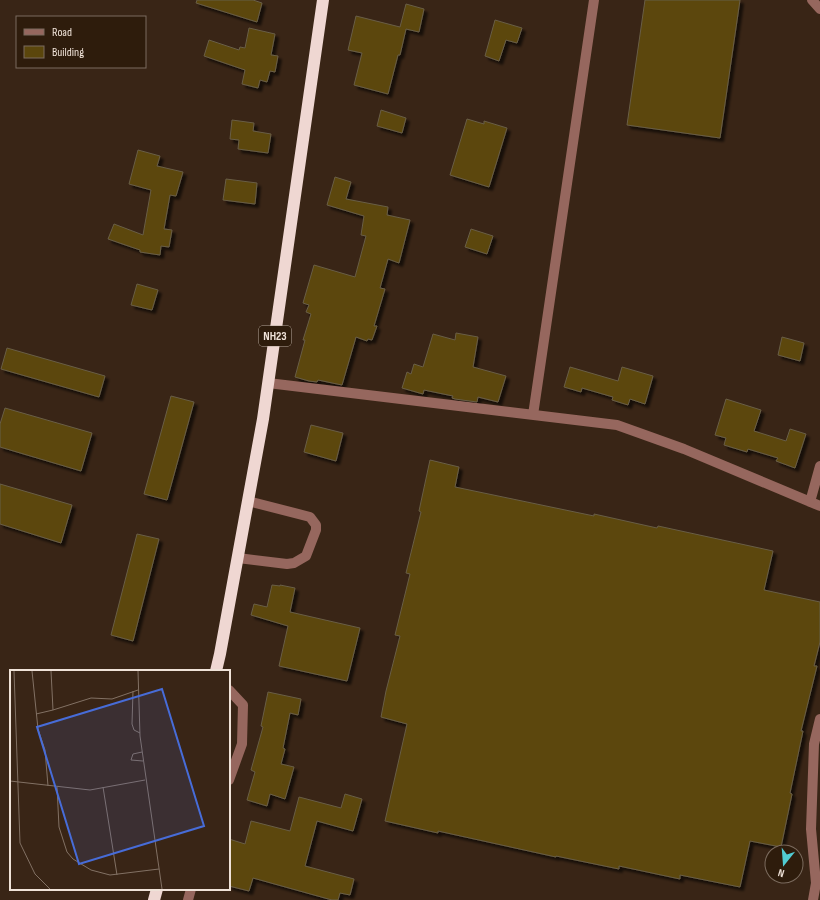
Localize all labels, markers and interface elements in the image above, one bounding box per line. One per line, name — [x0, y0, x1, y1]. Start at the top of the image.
legend — [16, 16, 146, 68]
text: Road — [52, 25, 72, 40]
text: Building — [52, 45, 84, 60]
road number: NH23 — [259, 326, 291, 346]
inset map — [10, 670, 230, 890]
north arrow — [764, 844, 804, 884]
text: N — [776, 866, 786, 880]

